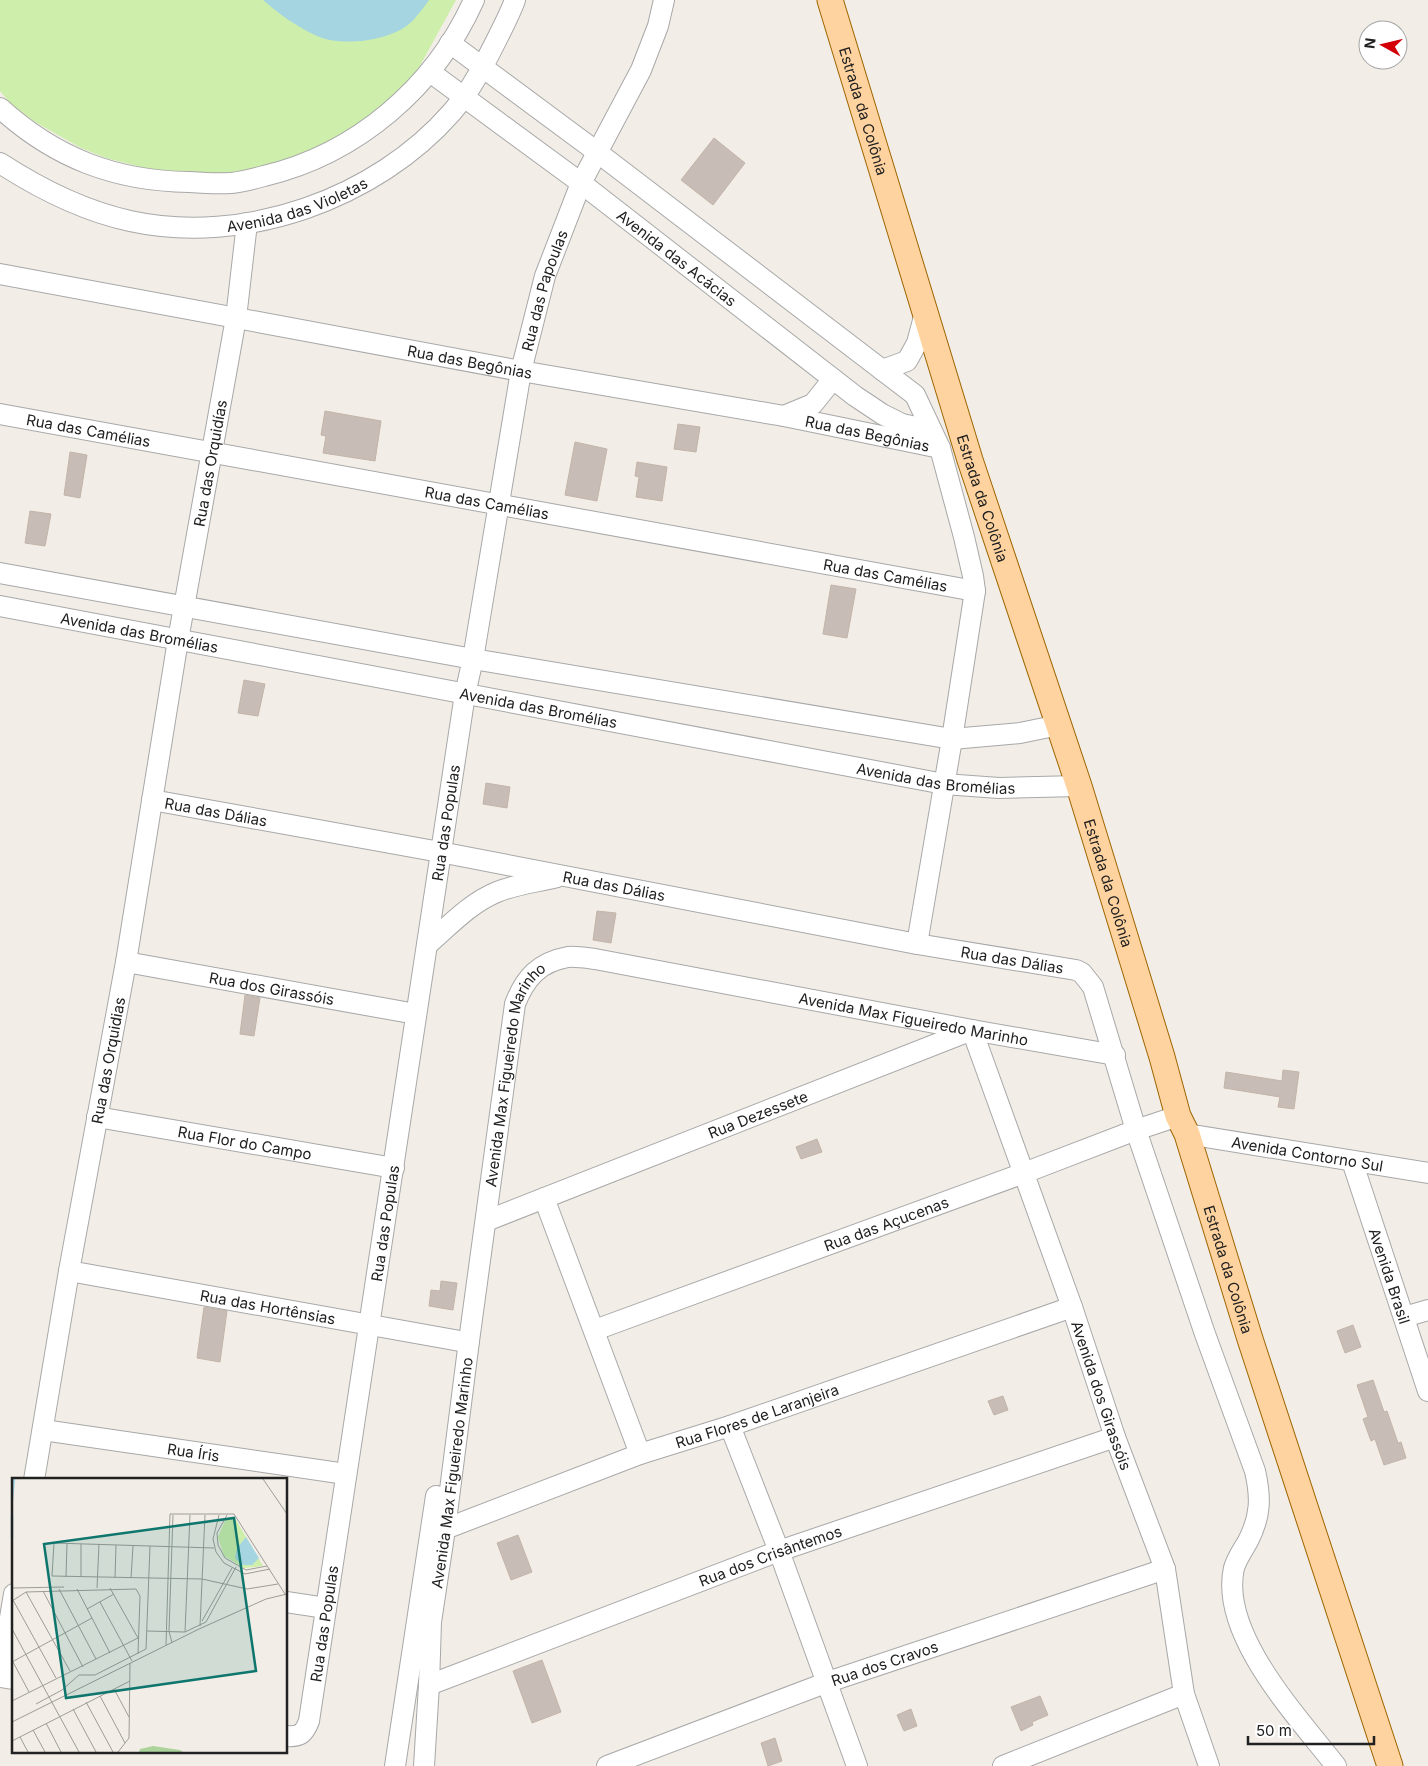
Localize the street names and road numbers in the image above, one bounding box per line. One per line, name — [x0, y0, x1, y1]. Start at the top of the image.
street label: Estrada da Colônia — [835, 44, 892, 177]
street label: Avenida das Violetas — [226, 173, 371, 235]
street label: Avenida das Acácias — [613, 205, 741, 310]
street label: Rua das Papoulas — [517, 227, 572, 353]
street label: Rua das Begônias — [406, 341, 534, 382]
street label: Rua das Orquidías — [189, 398, 231, 528]
street label: Rua das Camélias — [25, 409, 152, 451]
street label: Rua das Begônias — [804, 411, 931, 455]
street label: Estrada da Colônia — [953, 432, 1013, 564]
street label: Rua das Camélias — [423, 482, 551, 523]
street label: Rua das Camélias — [822, 554, 949, 595]
street label: Avenida das Bromélias — [59, 608, 220, 656]
street label: Avenida das Bromélias — [458, 683, 619, 732]
street label: Avenida das Bromélias — [855, 758, 1016, 797]
street label: Rua das Populas — [427, 763, 464, 882]
street label: Rua das Dálias — [163, 793, 269, 830]
street label: Estrada da Colônia — [1080, 817, 1137, 949]
street label: Rua das Dálias — [561, 866, 667, 905]
street label: Rua das Dálias — [960, 942, 1065, 977]
street label: Avenida Max Figueiredo Marinho — [481, 958, 549, 1188]
street label: Rua dos Girassóis — [208, 968, 336, 1009]
street label: Avenida Max Figueiredo Marinho — [797, 988, 1030, 1049]
street label: Rua das Orquidias — [87, 995, 129, 1125]
street label: Rua Dezessete — [705, 1086, 810, 1142]
street label: Rua Flor do Campo — [176, 1122, 313, 1163]
street label: Avenida Contorno Sul — [1230, 1132, 1385, 1175]
street label: Rua das Populas — [366, 1164, 403, 1283]
street label: Rua das Açucenas — [821, 1192, 951, 1255]
street label: Estrada da Colônia — [1200, 1203, 1257, 1336]
street label: Avenida Brasil — [1365, 1226, 1415, 1326]
street label: Rua das Hortênsias — [199, 1285, 337, 1328]
street label: Avenida dos Girassóis — [1068, 1318, 1136, 1473]
street label: Avenida Max Figueiredo Marinho — [427, 1356, 476, 1589]
street label: Rua Flores de Laranjeira — [673, 1379, 841, 1452]
street label: Rua Íris — [166, 1439, 221, 1465]
street label: Rua dos Crisântemos — [696, 1521, 844, 1590]
street label: Rua das Populas — [306, 1564, 342, 1683]
street label: Rua dos Cravos — [829, 1636, 940, 1690]

